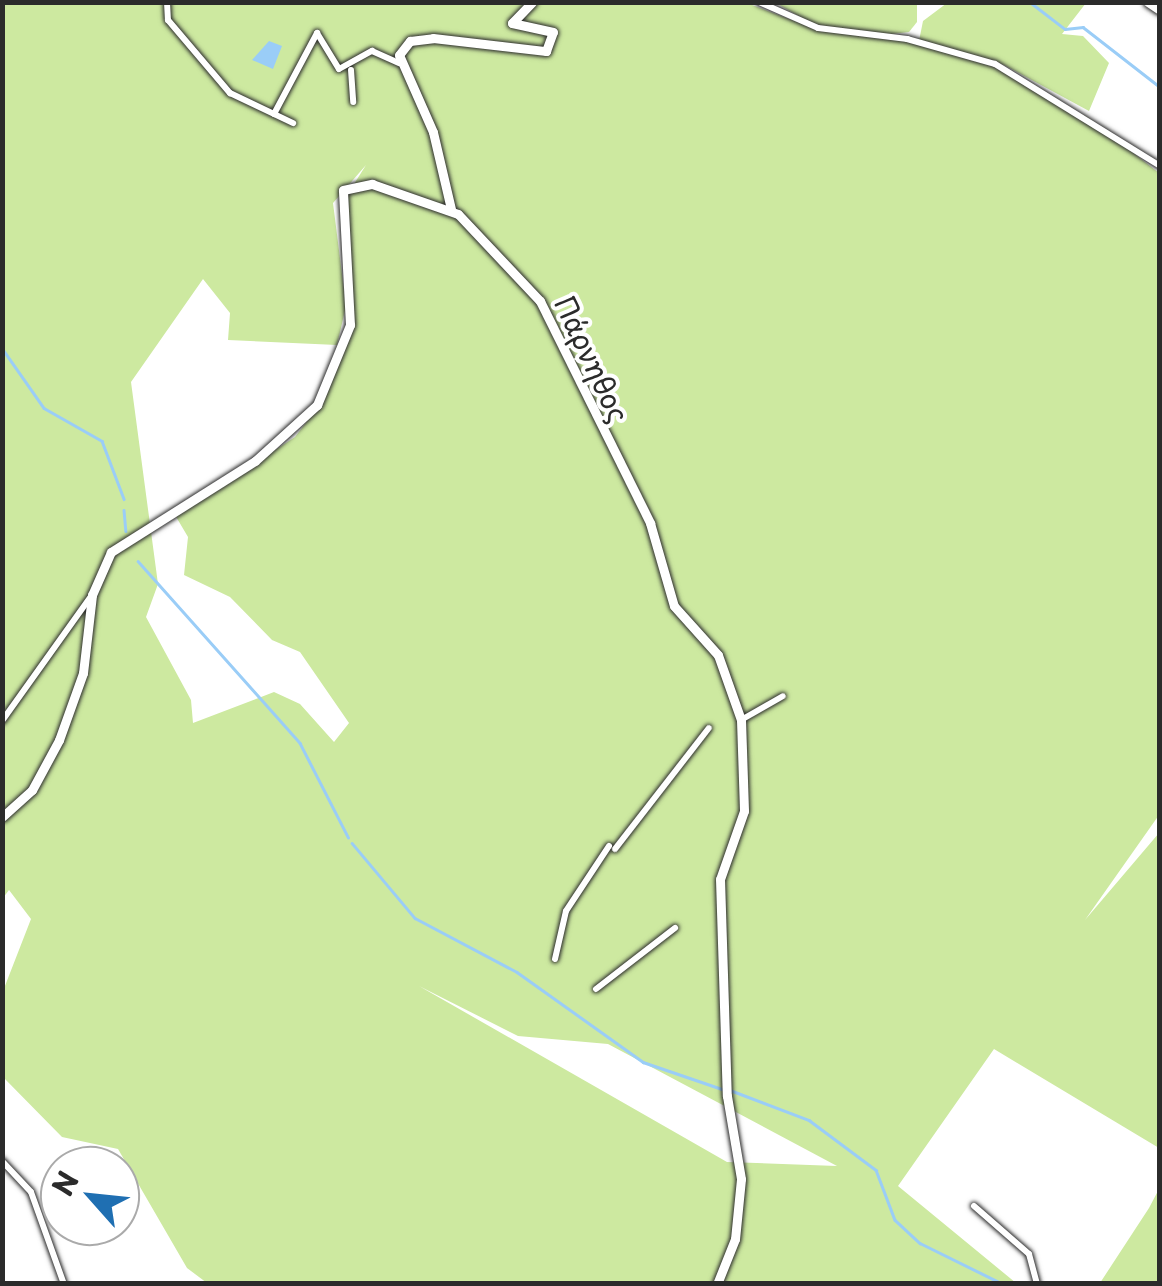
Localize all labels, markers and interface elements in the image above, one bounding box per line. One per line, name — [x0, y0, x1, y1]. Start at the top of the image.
street label: Πάρνηθος — [548, 291, 636, 427]
north arrow — [40, 1146, 140, 1246]
text: N — [40, 1163, 89, 1203]

